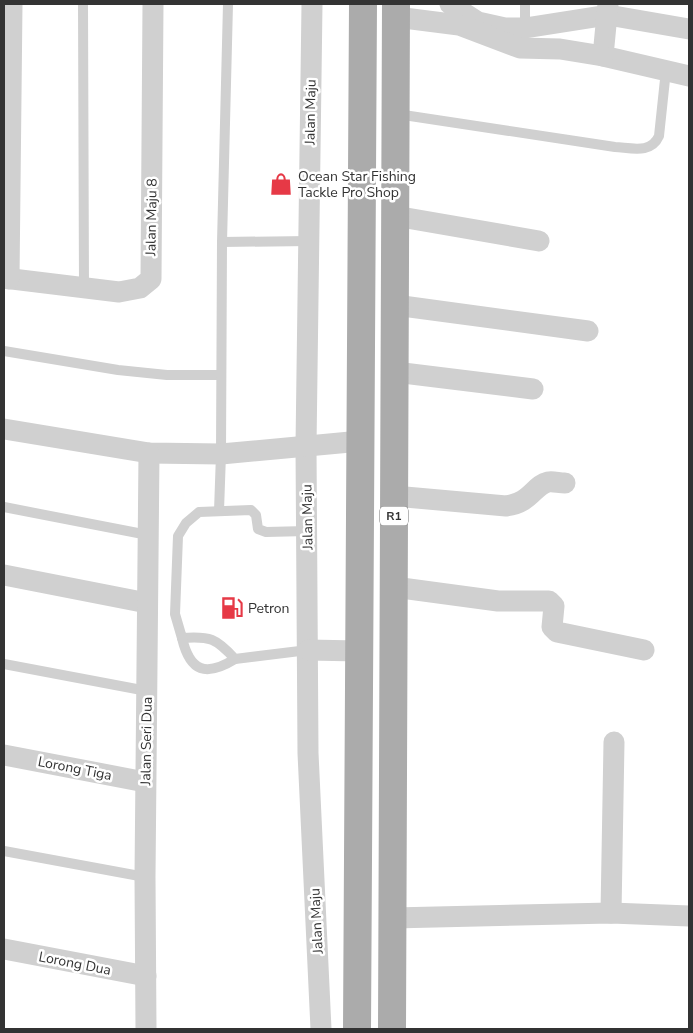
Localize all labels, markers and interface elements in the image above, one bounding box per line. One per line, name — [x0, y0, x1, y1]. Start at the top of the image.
street label: Jalan Maju — [300, 79, 321, 146]
place label: Ocean Star Fishing Tackle Pro Shop — [298, 167, 416, 202]
shop icon: Ocean Star Fishing Tackle Pro Shop — [268, 171, 294, 197]
street label: Jalan Maju 8 — [141, 178, 162, 257]
street label: Jalan Maju — [297, 484, 318, 551]
road number: R1 — [380, 506, 408, 526]
fuel station icon: Petron — [219, 595, 245, 621]
place label: Petron — [248, 599, 290, 618]
street label: Jalan Seri Dua — [136, 697, 157, 786]
street label: Lorong Tiga — [36, 752, 114, 785]
street label: Jalan Maju — [305, 888, 328, 955]
street label: Lorong Dua — [37, 947, 113, 980]

